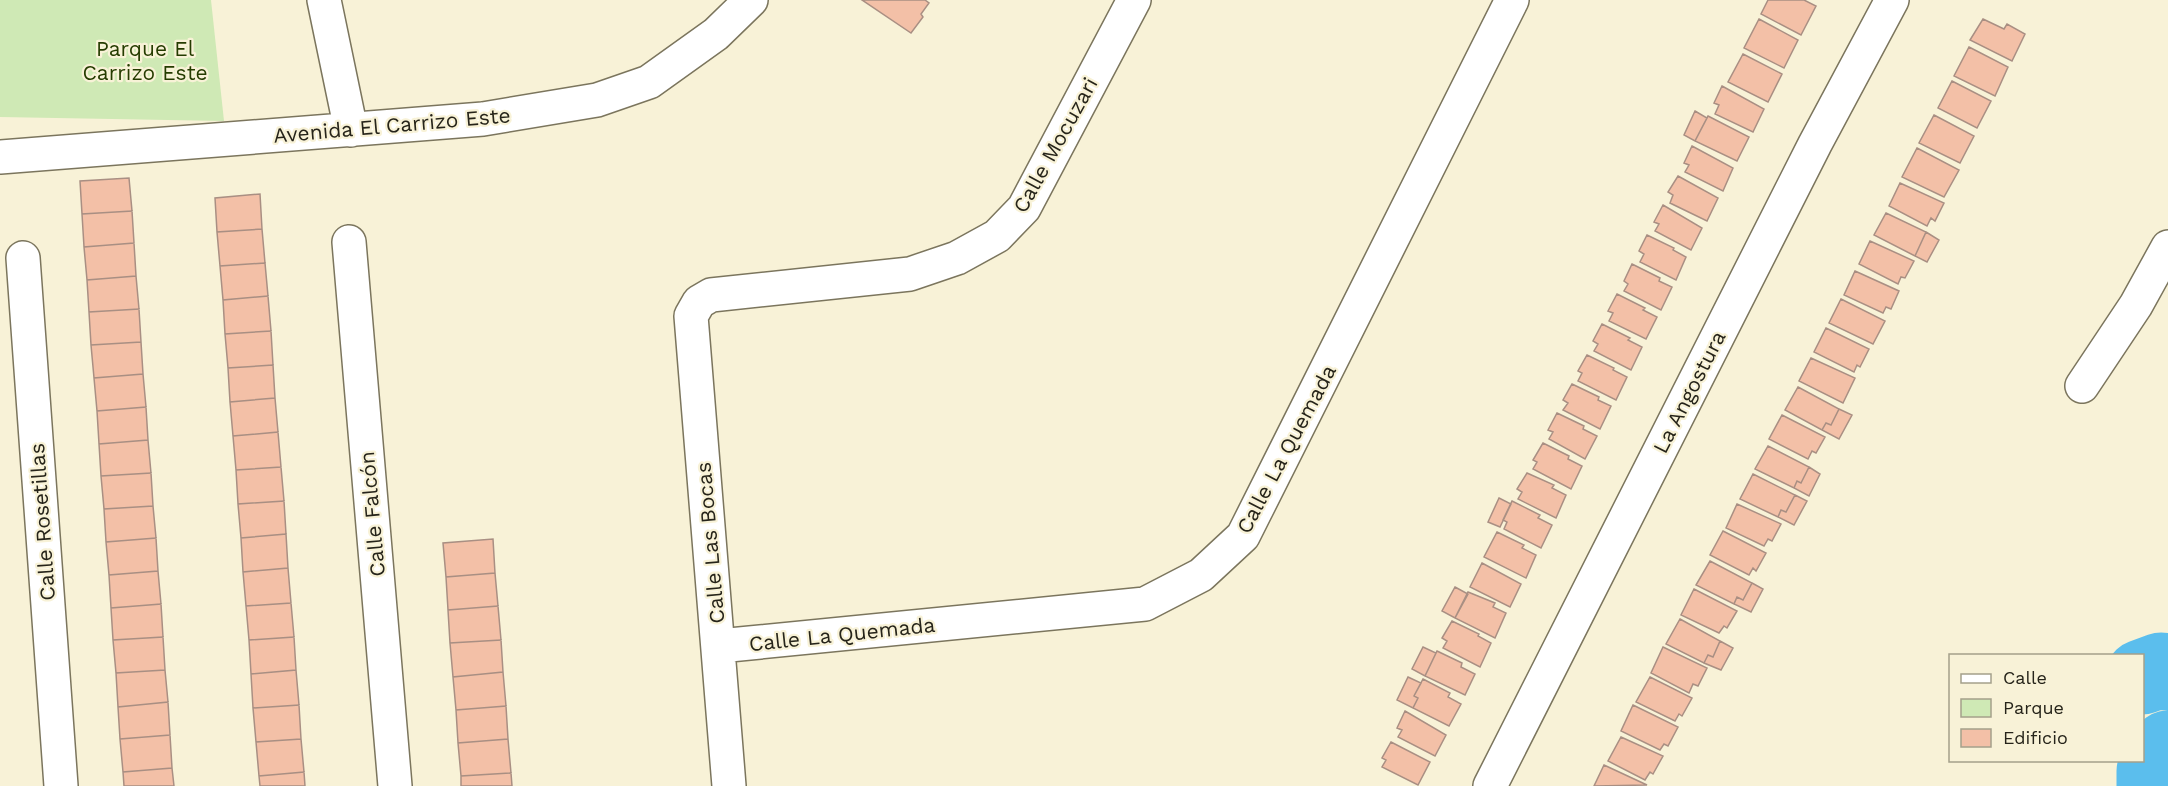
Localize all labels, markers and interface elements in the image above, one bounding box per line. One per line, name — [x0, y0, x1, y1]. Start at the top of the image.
park label: Parque El Carrizo Este — [82, 36, 208, 85]
street label: Calle Mocuzari — [1008, 73, 1102, 217]
street label: Avenida El Carrizo Este — [272, 102, 512, 148]
street label: La Angostura — [1647, 327, 1731, 457]
street label: Calle La Quemada — [1231, 360, 1341, 538]
street label: Calle Rosetillas — [24, 442, 60, 602]
street label: Calle Falcón — [354, 450, 390, 578]
street label: Calle Las Bocas — [690, 461, 730, 625]
street label: Calle La Quemada — [748, 612, 937, 656]
legend — [1949, 654, 2144, 762]
text: Calle — [2003, 667, 2047, 688]
text: Parque — [2003, 697, 2064, 718]
text: Edificio — [2003, 727, 2068, 748]

